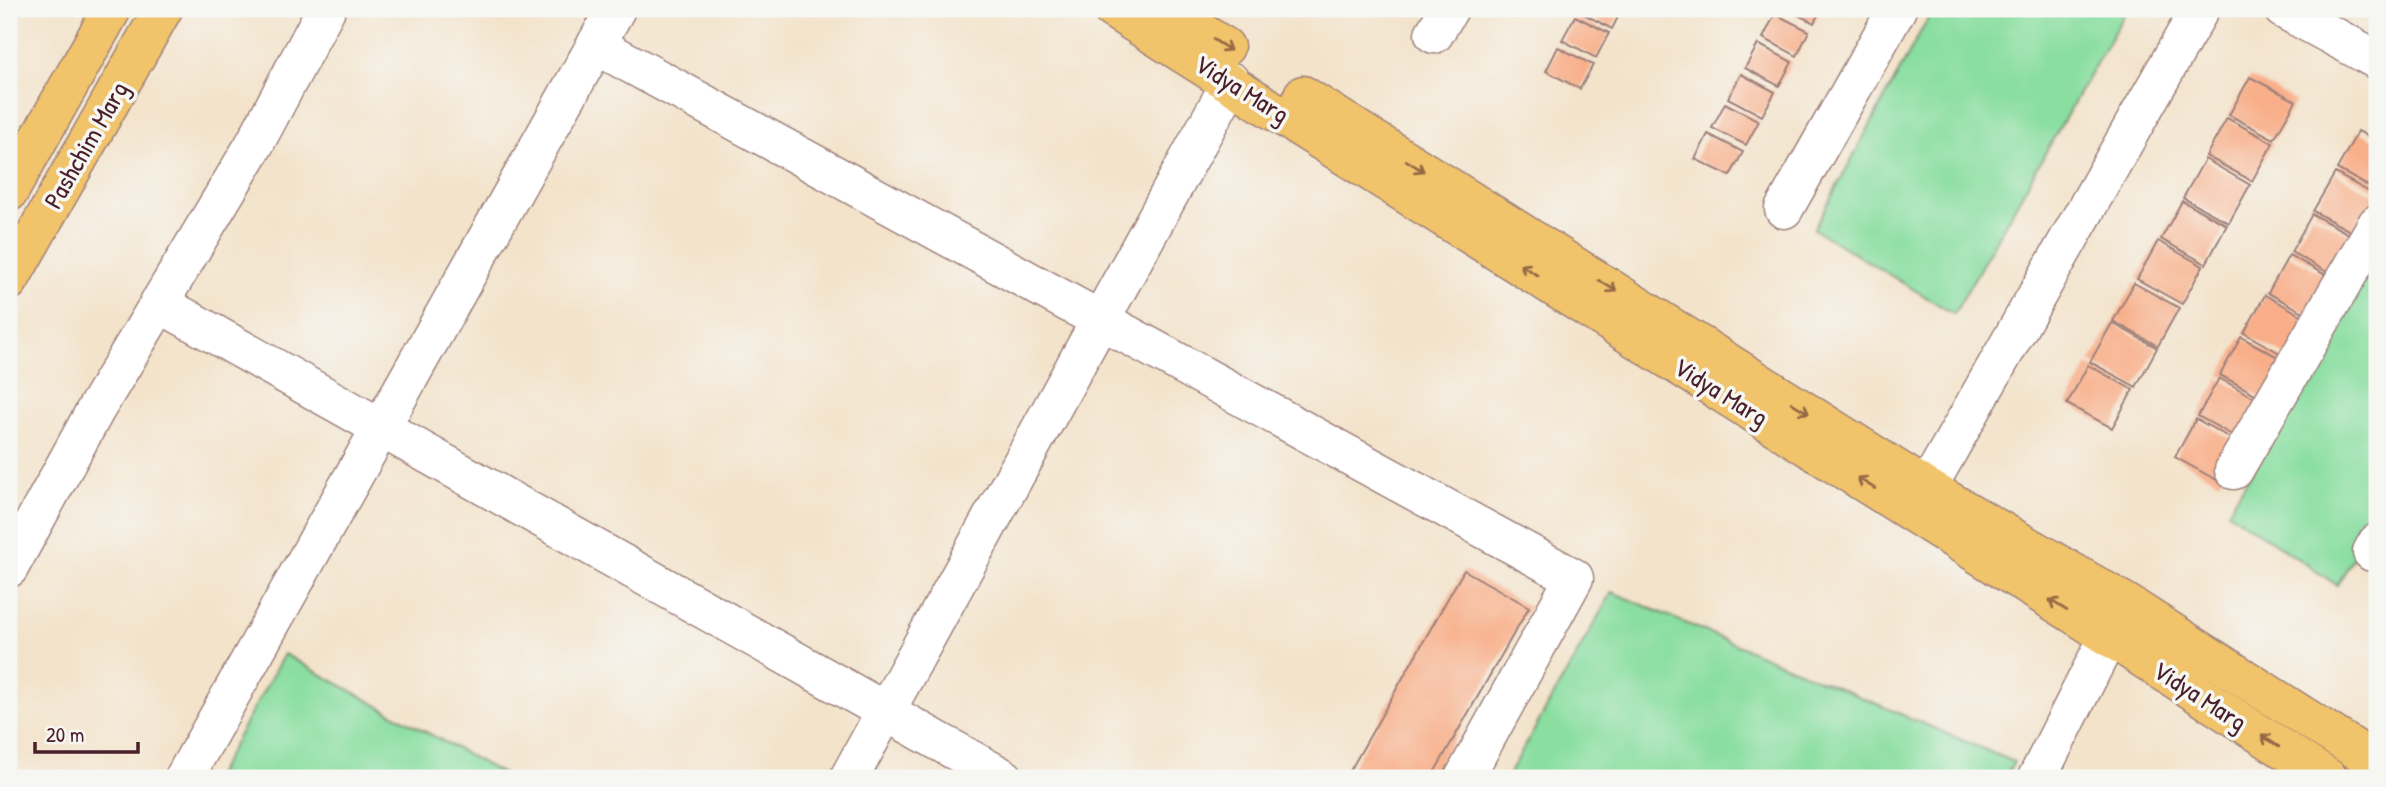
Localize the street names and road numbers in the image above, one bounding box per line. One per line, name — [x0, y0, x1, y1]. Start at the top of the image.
street label: Vidya Marg — [1188, 46, 1296, 131]
street label: Pashchim Marg — [35, 75, 136, 215]
street label: Vidya Marg — [1667, 349, 1775, 434]
street label: Vidya Marg — [2147, 652, 2254, 739]

